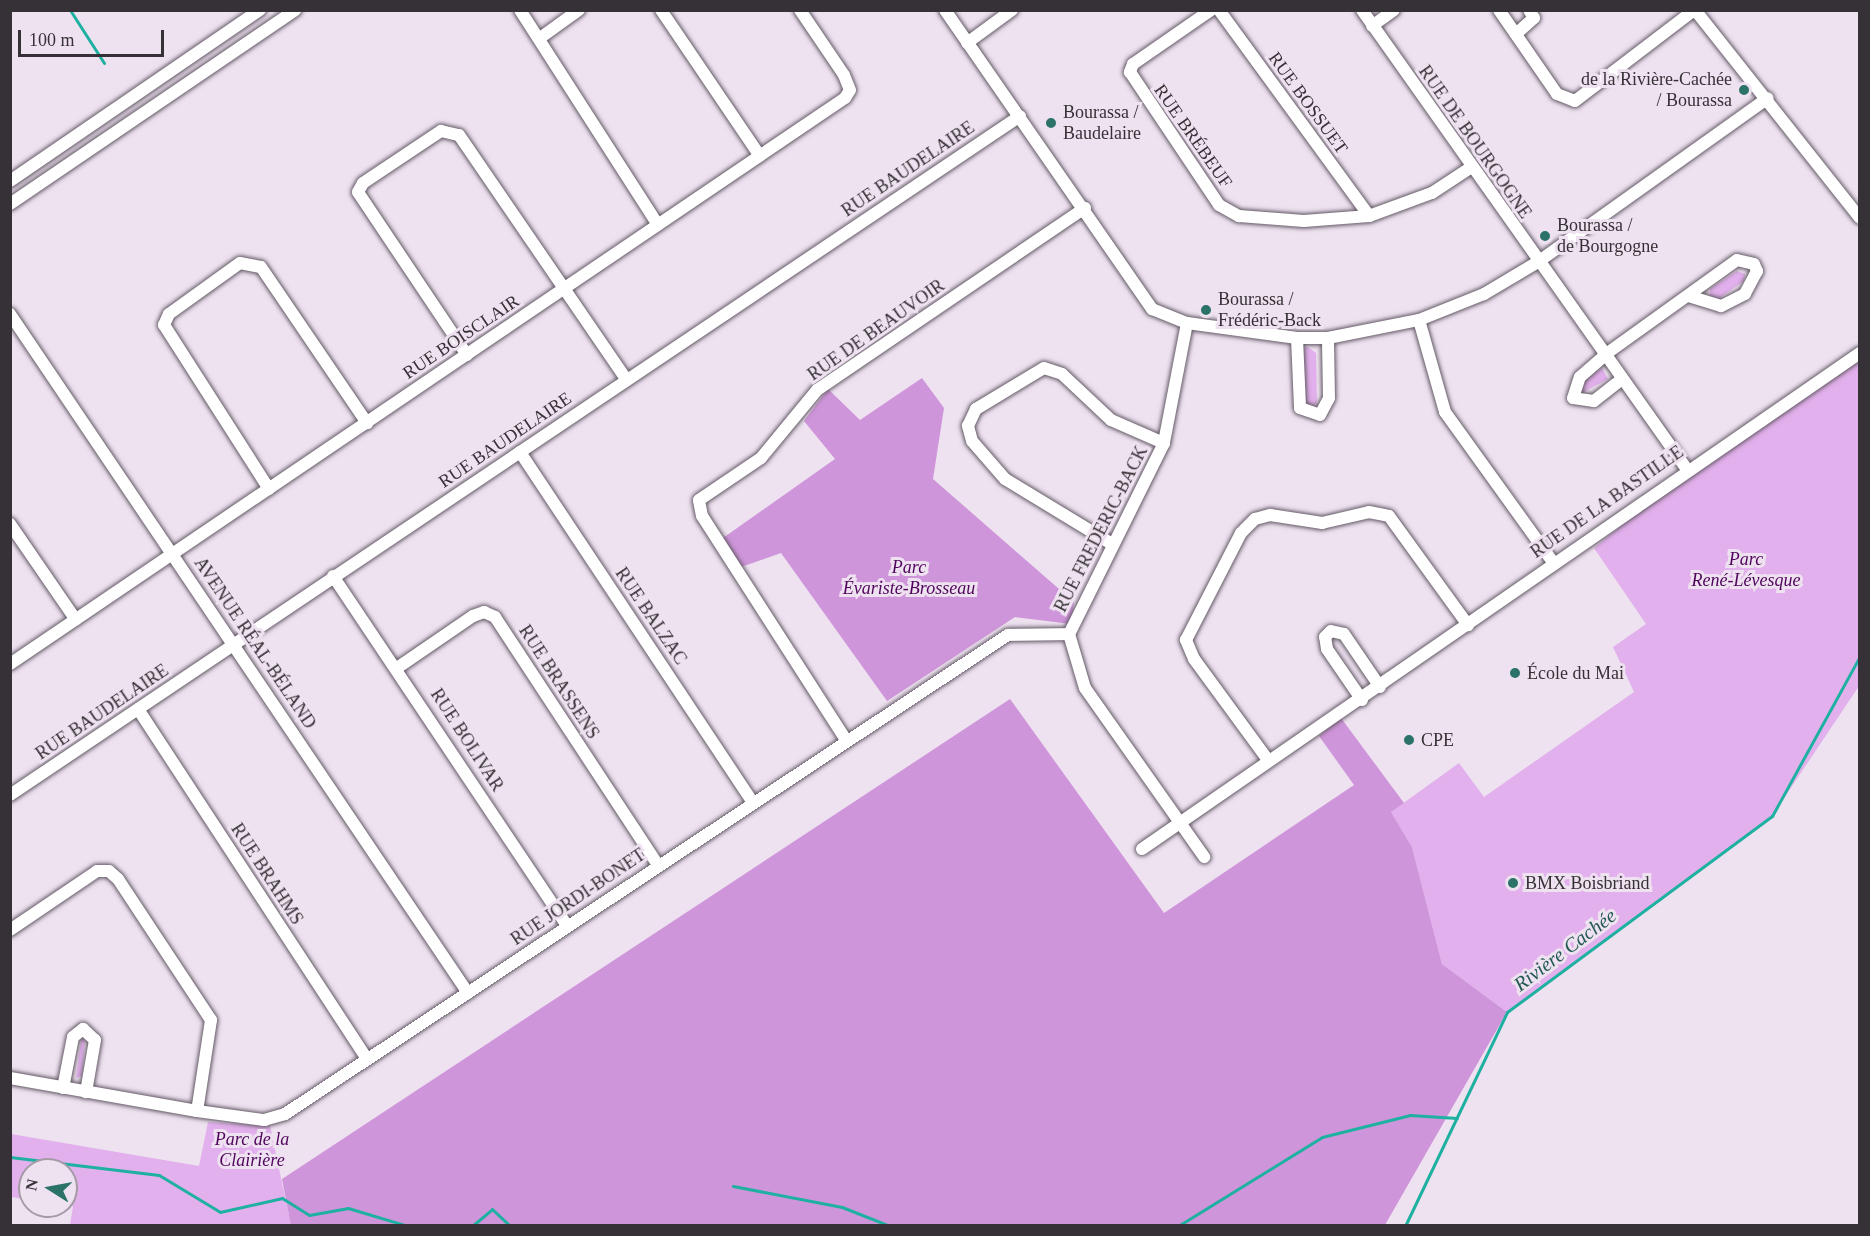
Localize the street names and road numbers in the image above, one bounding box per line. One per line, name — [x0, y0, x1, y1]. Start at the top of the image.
street label: RUE BOSSUET — [1264, 48, 1352, 158]
street label: RUE DE BOURGOGNE — [1414, 61, 1536, 223]
street label: RUE BRÉBEUF — [1149, 80, 1237, 192]
street label: RUE BAUDELAIRE — [838, 117, 978, 221]
street label: RUE DE BEAUVOIR — [803, 275, 949, 385]
street label: RUE BOISCLAIR — [399, 290, 523, 384]
street label: RUE BAUDELAIRE — [435, 388, 575, 492]
street label: RUE DE LA BASTILLE — [1526, 441, 1688, 563]
street label: RUE FREDERIC-BACK — [1050, 442, 1152, 616]
street label: AVENUE RÉAL-BÉLAND — [190, 553, 320, 733]
street label: RUE BALZAC — [611, 563, 691, 669]
street label: RUE BRASSENS — [514, 621, 604, 743]
street label: RUE BAUDELAIRE — [32, 660, 172, 764]
street label: RUE BOLIVAR — [426, 685, 508, 795]
street label: RUE BRAHMS — [226, 819, 308, 929]
street label: RUE JORDI-BONET — [507, 844, 649, 950]

